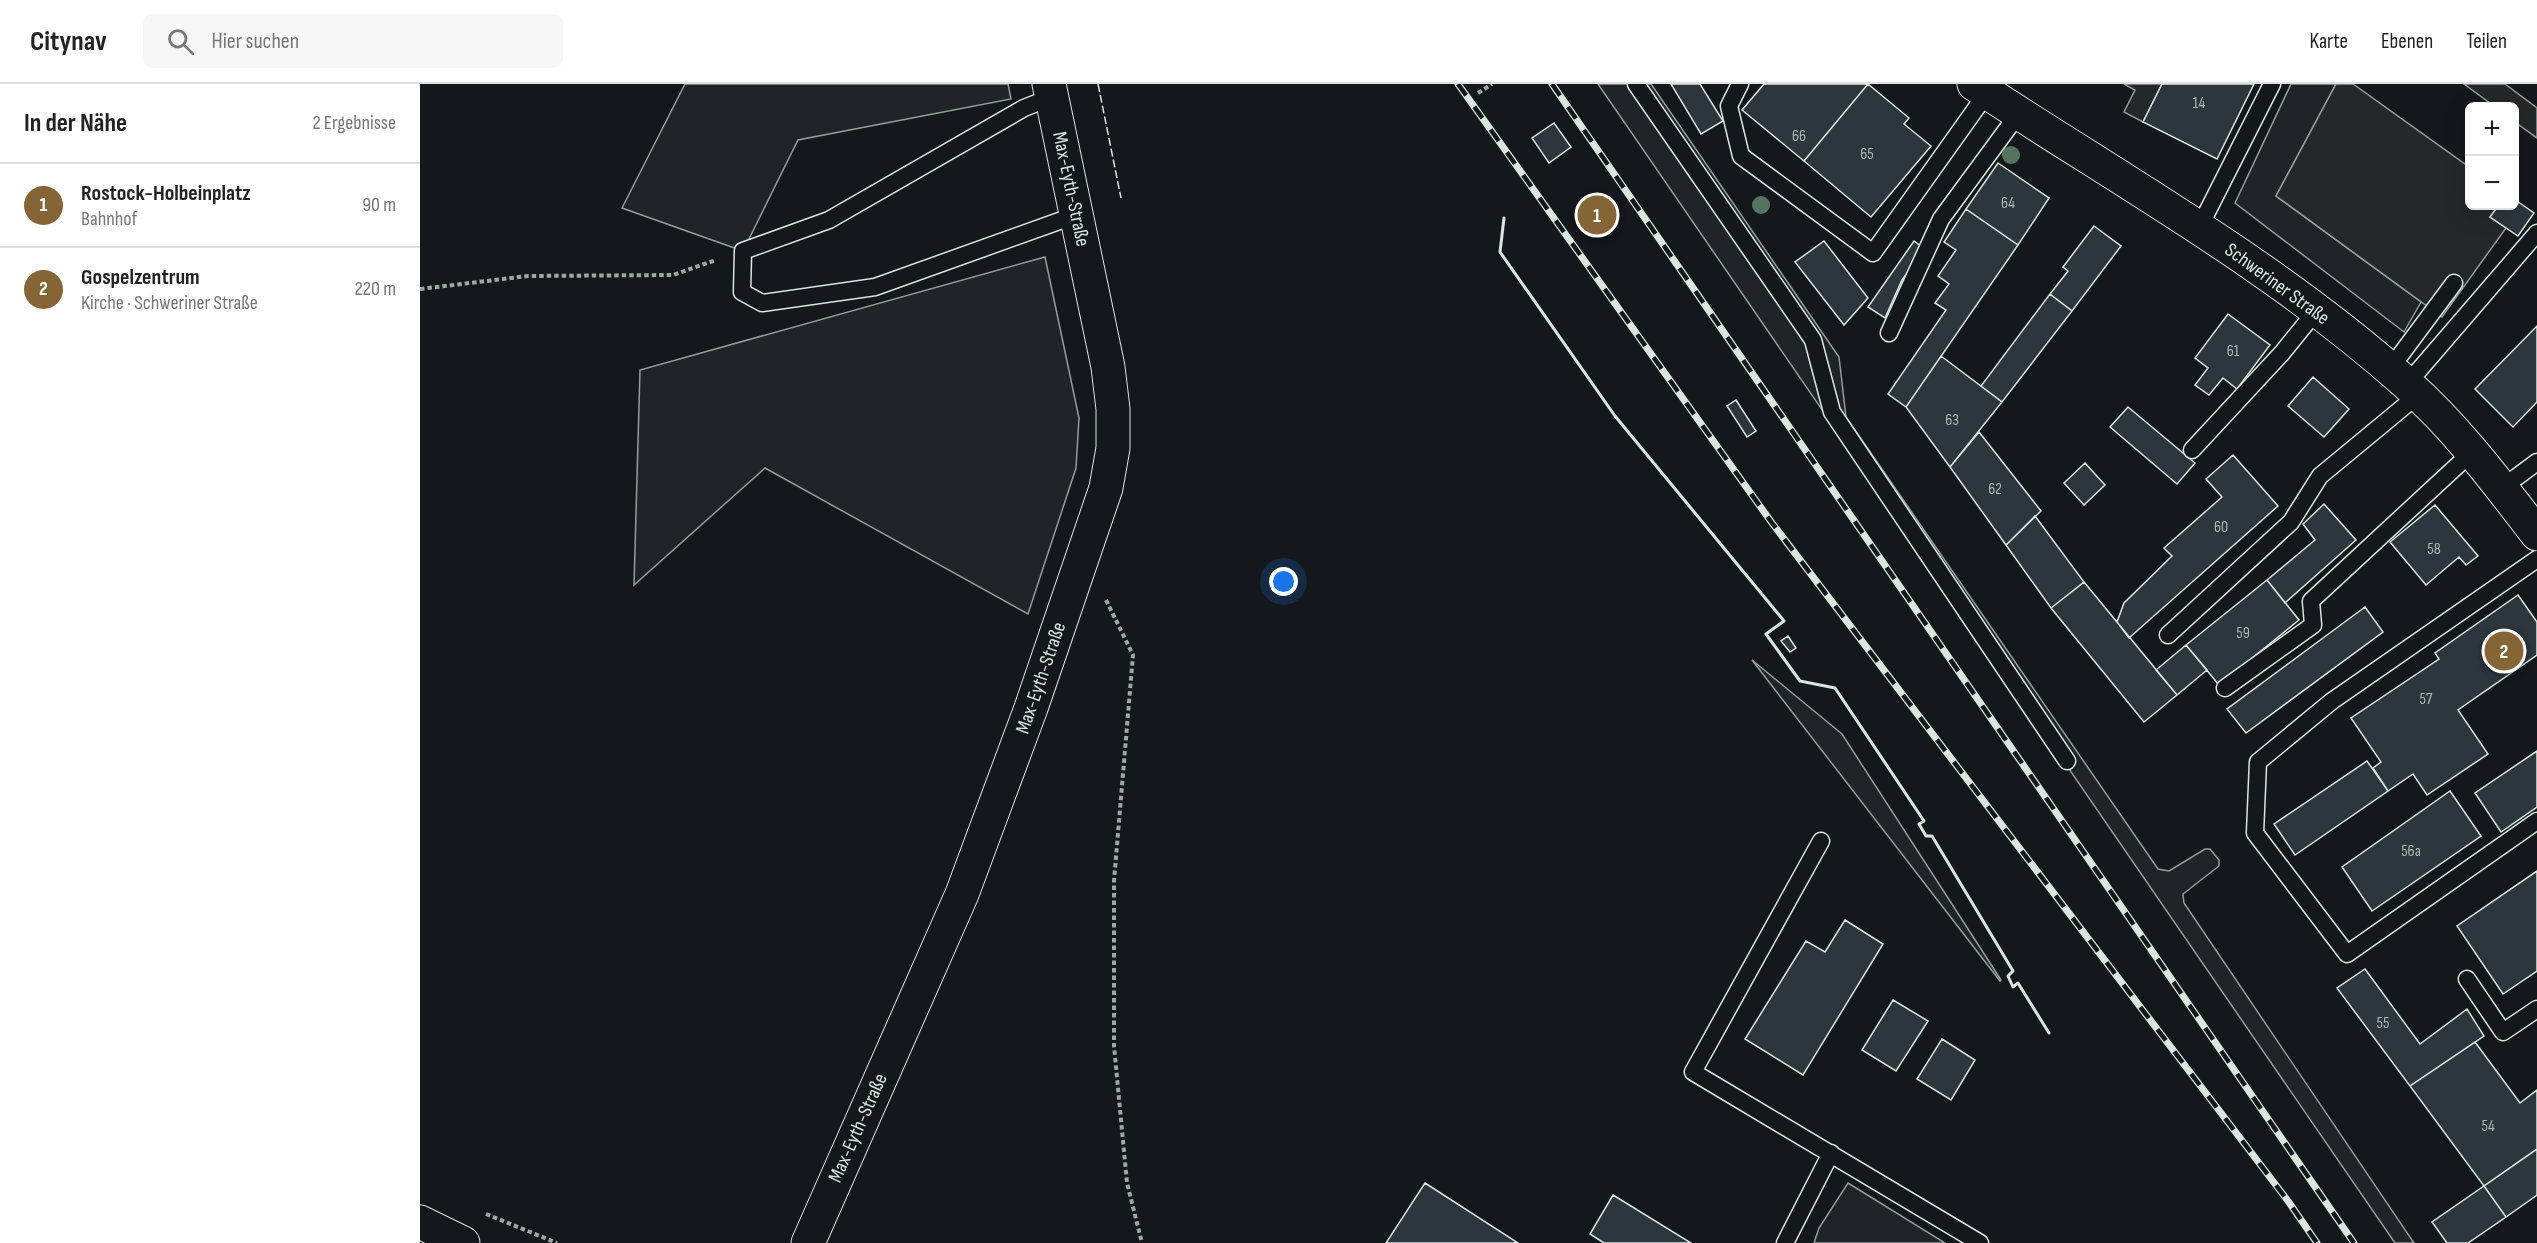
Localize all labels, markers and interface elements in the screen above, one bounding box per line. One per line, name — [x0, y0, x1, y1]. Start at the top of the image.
search box — [143, 14, 563, 68]
text: Citynav — [30, 25, 107, 58]
icon: search — [164, 25, 197, 58]
text: Hier suchen — [212, 28, 299, 55]
text: Karte — [2310, 29, 2348, 54]
text: Ebenen — [2381, 29, 2433, 54]
text: Teilen — [2466, 29, 2507, 54]
house number: 14 — [2193, 94, 2205, 113]
map controls — [2465, 102, 2519, 210]
button: + — [2465, 102, 2519, 156]
text: In der Nähe — [24, 108, 127, 139]
text: 2 Ergebnisse — [312, 111, 396, 135]
house number: 66 — [1792, 127, 1806, 146]
street label: Max-Eyth-Straße — [1047, 129, 1095, 249]
house number: 65 — [1860, 145, 1874, 164]
button: − — [2465, 156, 2519, 210]
text: Rostock-Holbeinplatz — [81, 180, 251, 207]
pin: 1 — [1578, 192, 1616, 238]
text: 1 — [40, 193, 47, 217]
text: 90 m — [362, 193, 396, 217]
house number: 64 — [2001, 194, 2015, 213]
text: Bahnhof — [81, 207, 137, 231]
street label: Schweriner Straße — [2220, 238, 2334, 330]
text: Gospelzentrum — [81, 264, 200, 291]
text: 2 — [39, 277, 48, 301]
text: 220 m — [355, 277, 396, 301]
text: Kirche · Schweriner Straße — [81, 291, 258, 315]
house number: 61 — [2227, 342, 2240, 361]
house number: 63 — [1945, 411, 1959, 430]
house number: 62 — [1988, 480, 2002, 499]
house number: 60 — [2214, 518, 2228, 537]
house number: 58 — [2427, 540, 2441, 559]
your location — [1269, 567, 1298, 596]
street label: Max-Eyth-Straße — [1011, 619, 1071, 737]
house number: 59 — [2236, 624, 2250, 643]
pin: 2 — [2484, 628, 2524, 674]
house number: 57 — [2420, 690, 2433, 709]
house number: 56a — [2401, 842, 2421, 861]
house number: 55 — [2377, 1014, 2389, 1033]
street label: Max-Eyth-Straße — [823, 1070, 893, 1186]
house number: 54 — [2481, 1117, 2495, 1136]

